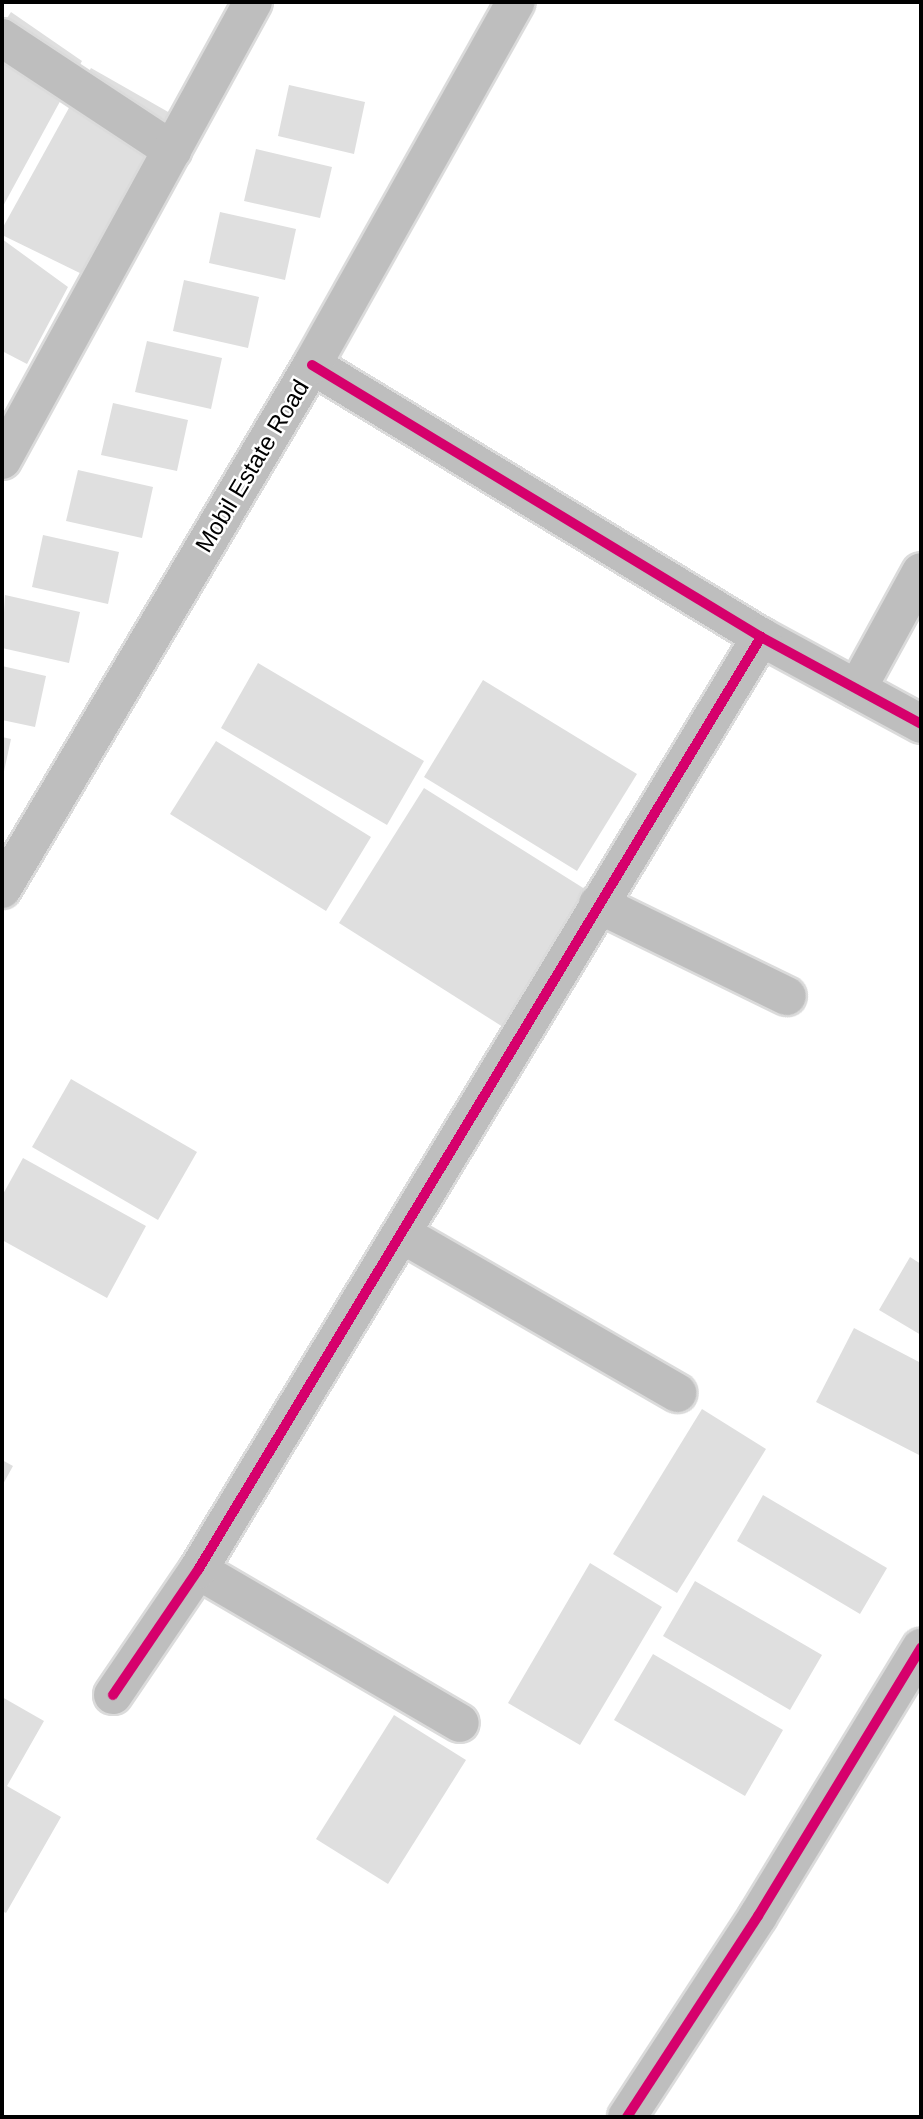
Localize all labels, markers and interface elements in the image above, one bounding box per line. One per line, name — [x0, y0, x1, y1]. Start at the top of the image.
street label: Mobil Estate Road — [189, 375, 315, 557]

